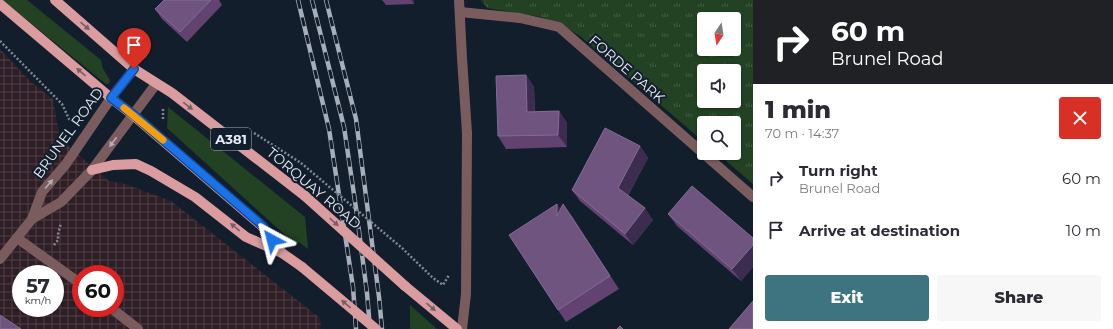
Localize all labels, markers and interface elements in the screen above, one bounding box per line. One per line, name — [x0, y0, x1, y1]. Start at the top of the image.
north arrow — [697, 12, 741, 56]
map controls — [697, 12, 741, 160]
text: 60 m — [831, 14, 905, 48]
icon: right — [765, 16, 817, 68]
one-way arrow — [79, 21, 90, 30]
pin — [117, 28, 151, 69]
street label: FORDE PARK — [585, 31, 669, 107]
icon: arrive — [123, 34, 145, 56]
text: Brunel Road — [831, 48, 944, 70]
button: sound — [697, 64, 741, 108]
one-way arrow — [76, 68, 87, 77]
street label: BRUNEL ROAD — [29, 84, 107, 182]
text: 1 min — [765, 95, 831, 124]
button: close — [1059, 97, 1101, 139]
one-way arrow — [182, 101, 193, 110]
button: search — [697, 116, 741, 160]
text: 70 m · 14:37 — [765, 125, 839, 141]
road number: A381 — [211, 128, 251, 150]
one-way arrow — [108, 137, 117, 148]
street label: TORQUAY ROAD — [263, 143, 365, 233]
text: Turn right — [799, 161, 878, 180]
icon: right — [765, 167, 787, 189]
text: 60 m — [1062, 169, 1101, 188]
one-way arrow — [44, 179, 53, 189]
text: Brunel Road — [799, 180, 880, 196]
one-way arrow — [329, 217, 339, 227]
position arrow — [251, 219, 293, 261]
icon: arrive — [765, 219, 787, 241]
text: Arrive at destination — [799, 221, 960, 240]
text: 10 m — [1066, 221, 1101, 240]
one-way arrow — [230, 223, 241, 232]
speed limit sign: 60 — [72, 265, 124, 317]
text: 57 — [26, 274, 50, 298]
button: Exit — [765, 275, 929, 321]
button: Share — [937, 275, 1101, 321]
text: km/h — [25, 294, 51, 307]
one-way arrow — [340, 299, 351, 308]
one-way arrow — [426, 303, 436, 312]

